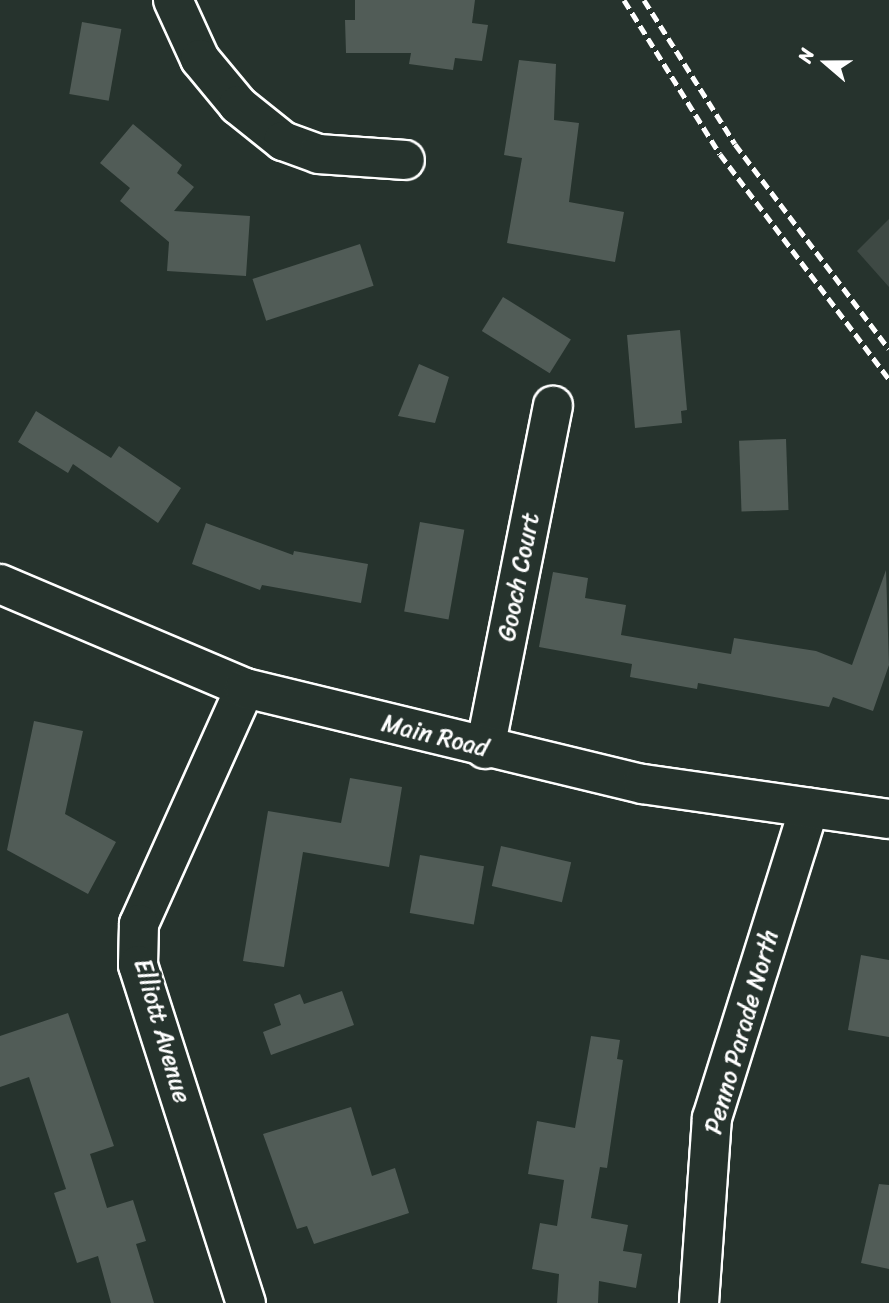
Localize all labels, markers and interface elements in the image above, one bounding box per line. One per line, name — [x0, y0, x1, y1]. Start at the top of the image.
north arrow — [791, 28, 861, 98]
text: N — [788, 44, 824, 67]
street label: Gooch Court — [492, 510, 546, 644]
street label: Main Road — [379, 709, 491, 763]
street label: Penno Parade North — [699, 926, 785, 1138]
street label: Elliott Avenue — [128, 956, 196, 1106]

